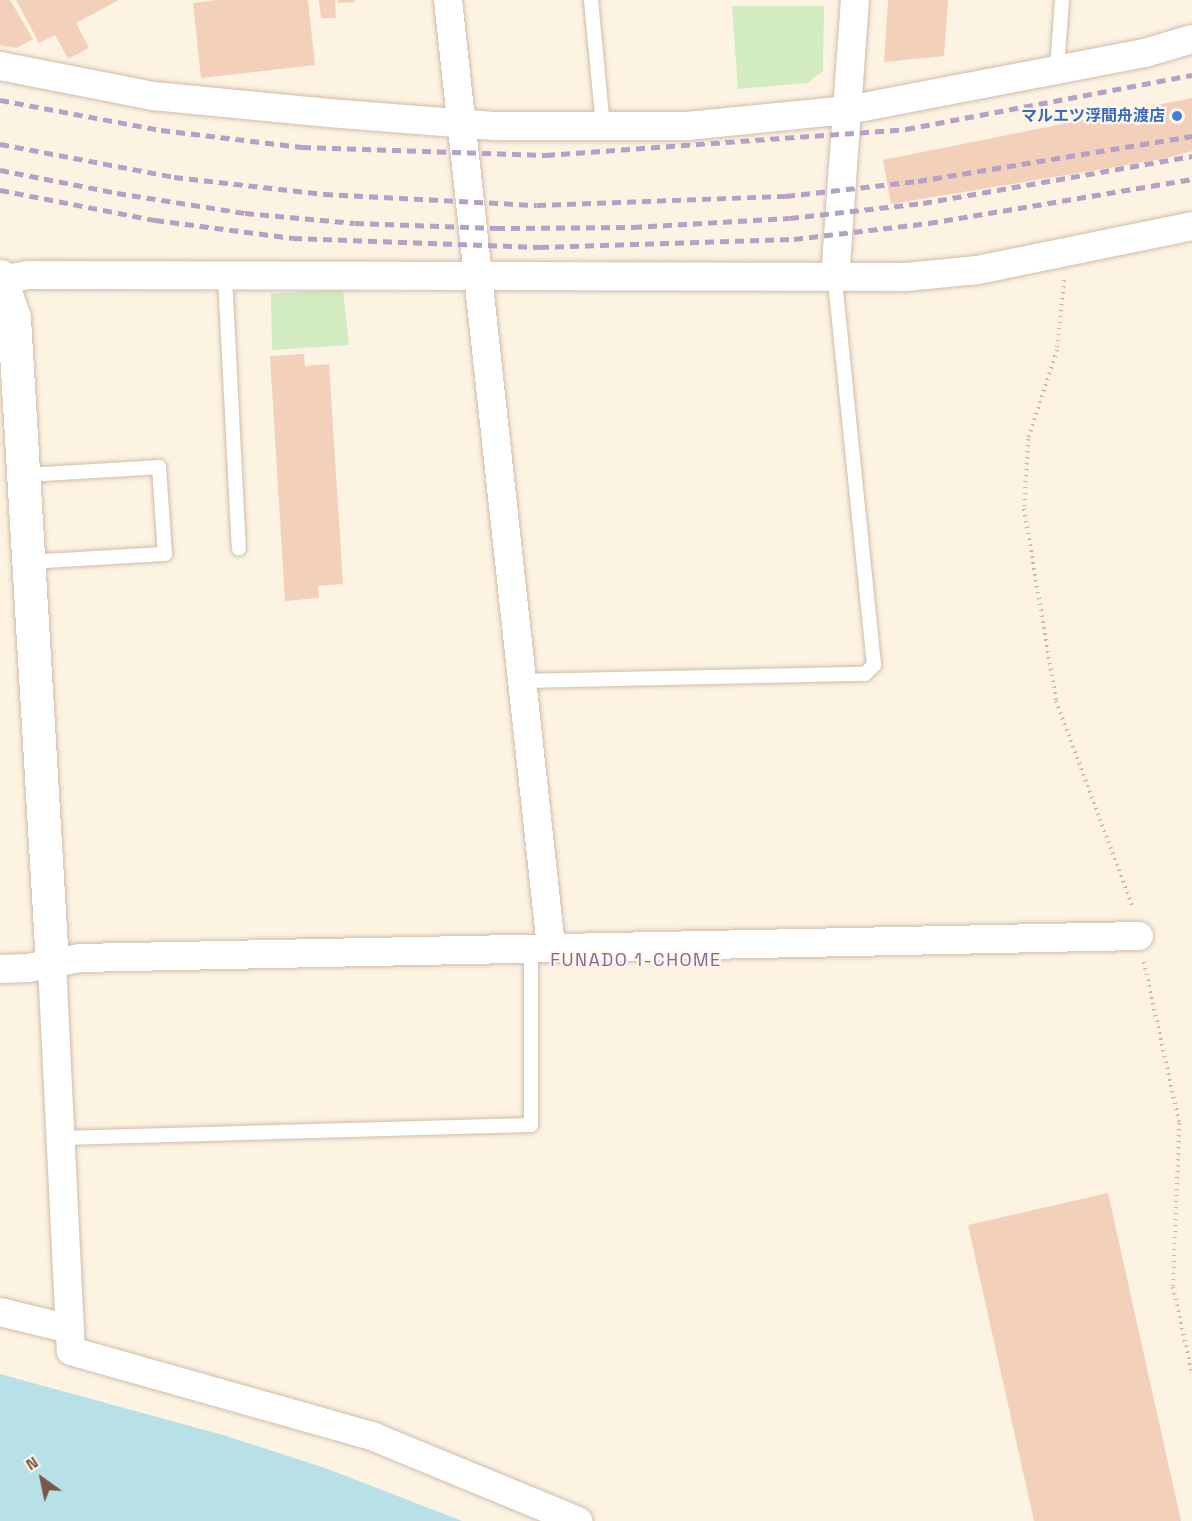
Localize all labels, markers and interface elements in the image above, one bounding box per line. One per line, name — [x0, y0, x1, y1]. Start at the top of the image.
place label: マルエツ浮間舟渡店 — [1021, 106, 1165, 126]
marker: マルエツ浮間舟渡店 — [1170, 109, 1184, 123]
district label: FUNADO 1-CHOME — [550, 949, 722, 971]
north arrow — [12, 1449, 72, 1509]
text: N — [22, 1452, 42, 1475]

